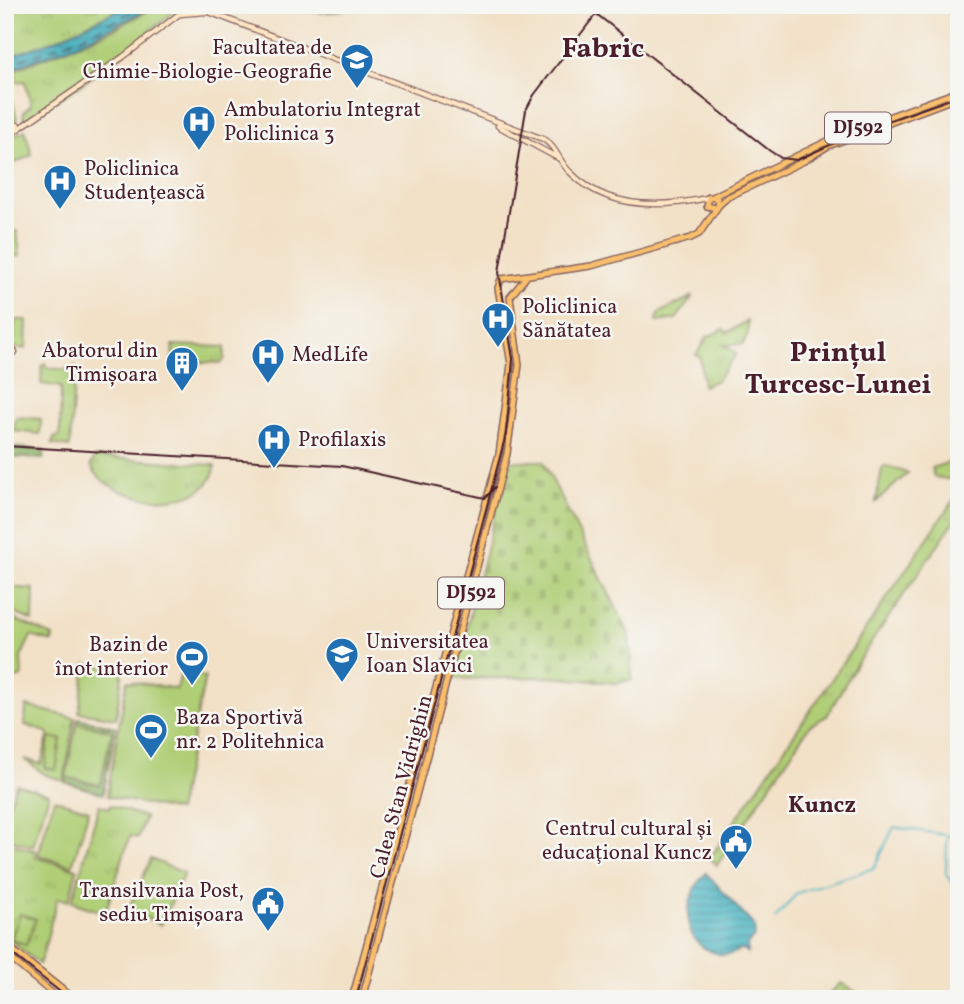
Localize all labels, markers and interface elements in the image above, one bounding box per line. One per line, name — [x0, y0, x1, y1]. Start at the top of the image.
district label: Fabric — [562, 30, 644, 69]
place label: Facultatea de Chimie-Biologie-Geografie — [83, 34, 332, 87]
school or university icon: Facultatea de Chimie-Biologie-Geografie — [338, 41, 376, 90]
place label: Ambulatoriu Integrat Policlinica 3 — [224, 96, 421, 149]
hospital icon: Ambulatoriu Integrat Policlinica 3 — [180, 103, 218, 152]
road number: DJ592 — [825, 112, 891, 144]
place label: Policlinica Studențească — [84, 155, 206, 208]
hospital icon: Policlinica Studențească — [41, 162, 79, 211]
place label: Policlinica Sănătatea — [522, 293, 618, 346]
hospital icon: Policlinica Sănătatea — [479, 300, 517, 349]
district label: Prințul Turcesc-Lunei — [744, 334, 932, 405]
hospital icon: MedLife — [249, 336, 287, 385]
place label: Abatorul din Timișoara — [41, 337, 158, 390]
place label: MedLife — [292, 341, 368, 370]
building icon: Abatorul din Timișoara — [163, 344, 201, 393]
hospital icon: Profilaxis — [255, 421, 293, 470]
place label: Profilaxis — [298, 426, 386, 455]
road number: DJ592 — [438, 578, 504, 608]
place label: Universitatea Ioan Slavici — [366, 628, 489, 681]
place label: Bazin de înot interior — [55, 631, 168, 684]
school or university icon: Universitatea Ioan Slavici — [323, 635, 361, 684]
sports icon: Bazin de înot interior — [173, 638, 211, 687]
street label: Calea Stan Vidrighin — [363, 692, 441, 882]
place label: Baza Sportivă nr. 2 Politehnica — [176, 704, 325, 757]
sports icon: Baza Sportivă nr. 2 Politehnica — [132, 711, 170, 760]
district label: Kuncz — [788, 790, 856, 822]
place label: Centrul cultural şi educaţional Kuncz — [542, 815, 712, 868]
public building icon: Centrul cultural şi educaţional Kuncz — [717, 822, 755, 871]
place label: Transilvania Post, sediu Timișoara — [79, 877, 244, 930]
public building icon: Transilvania Post, sediu Timișoara — [249, 884, 287, 933]

